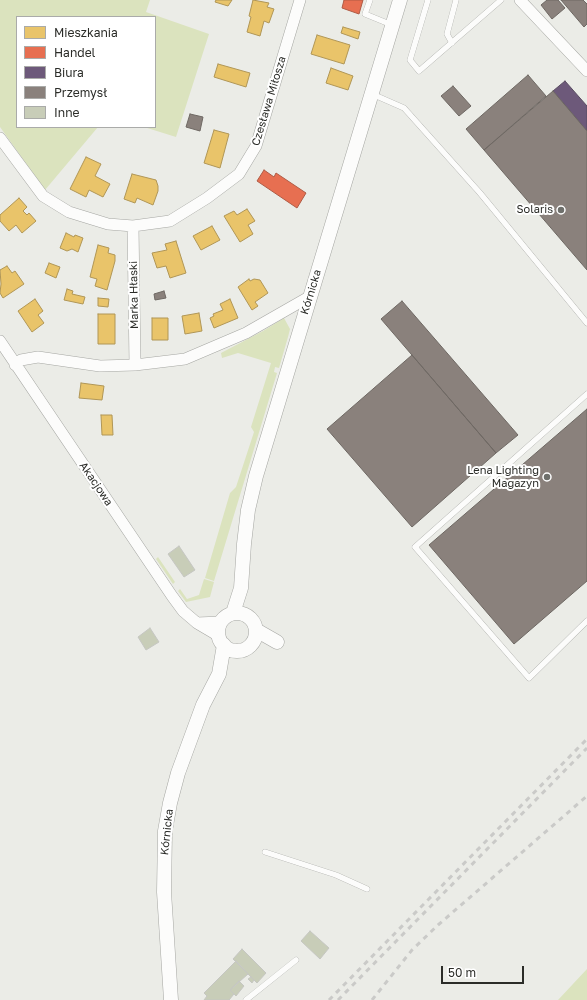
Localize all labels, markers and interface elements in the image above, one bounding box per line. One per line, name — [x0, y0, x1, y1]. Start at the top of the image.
legend — [16, 16, 156, 128]
text: Mieszkania — [54, 25, 118, 40]
text: Handel — [54, 45, 95, 60]
street label: Czesława Miłosza — [249, 55, 289, 147]
text: Biura — [54, 65, 84, 80]
text: Przemysł — [54, 85, 107, 100]
text: Inne — [54, 105, 80, 120]
place label: Solaris — [517, 203, 553, 217]
marker: Solaris — [556, 205, 566, 215]
street label: Marka Hłaski — [127, 261, 141, 329]
street label: Kórnicka — [298, 268, 324, 316]
street label: Akacjowa — [77, 460, 115, 508]
place label: Lena Lighting Magazyn — [467, 464, 539, 490]
marker: Lena Lighting Magazyn — [542, 472, 552, 482]
street label: Kórnicka — [158, 808, 176, 856]
scale bar — [443, 958, 526, 984]
text: 50 m — [448, 965, 476, 980]

